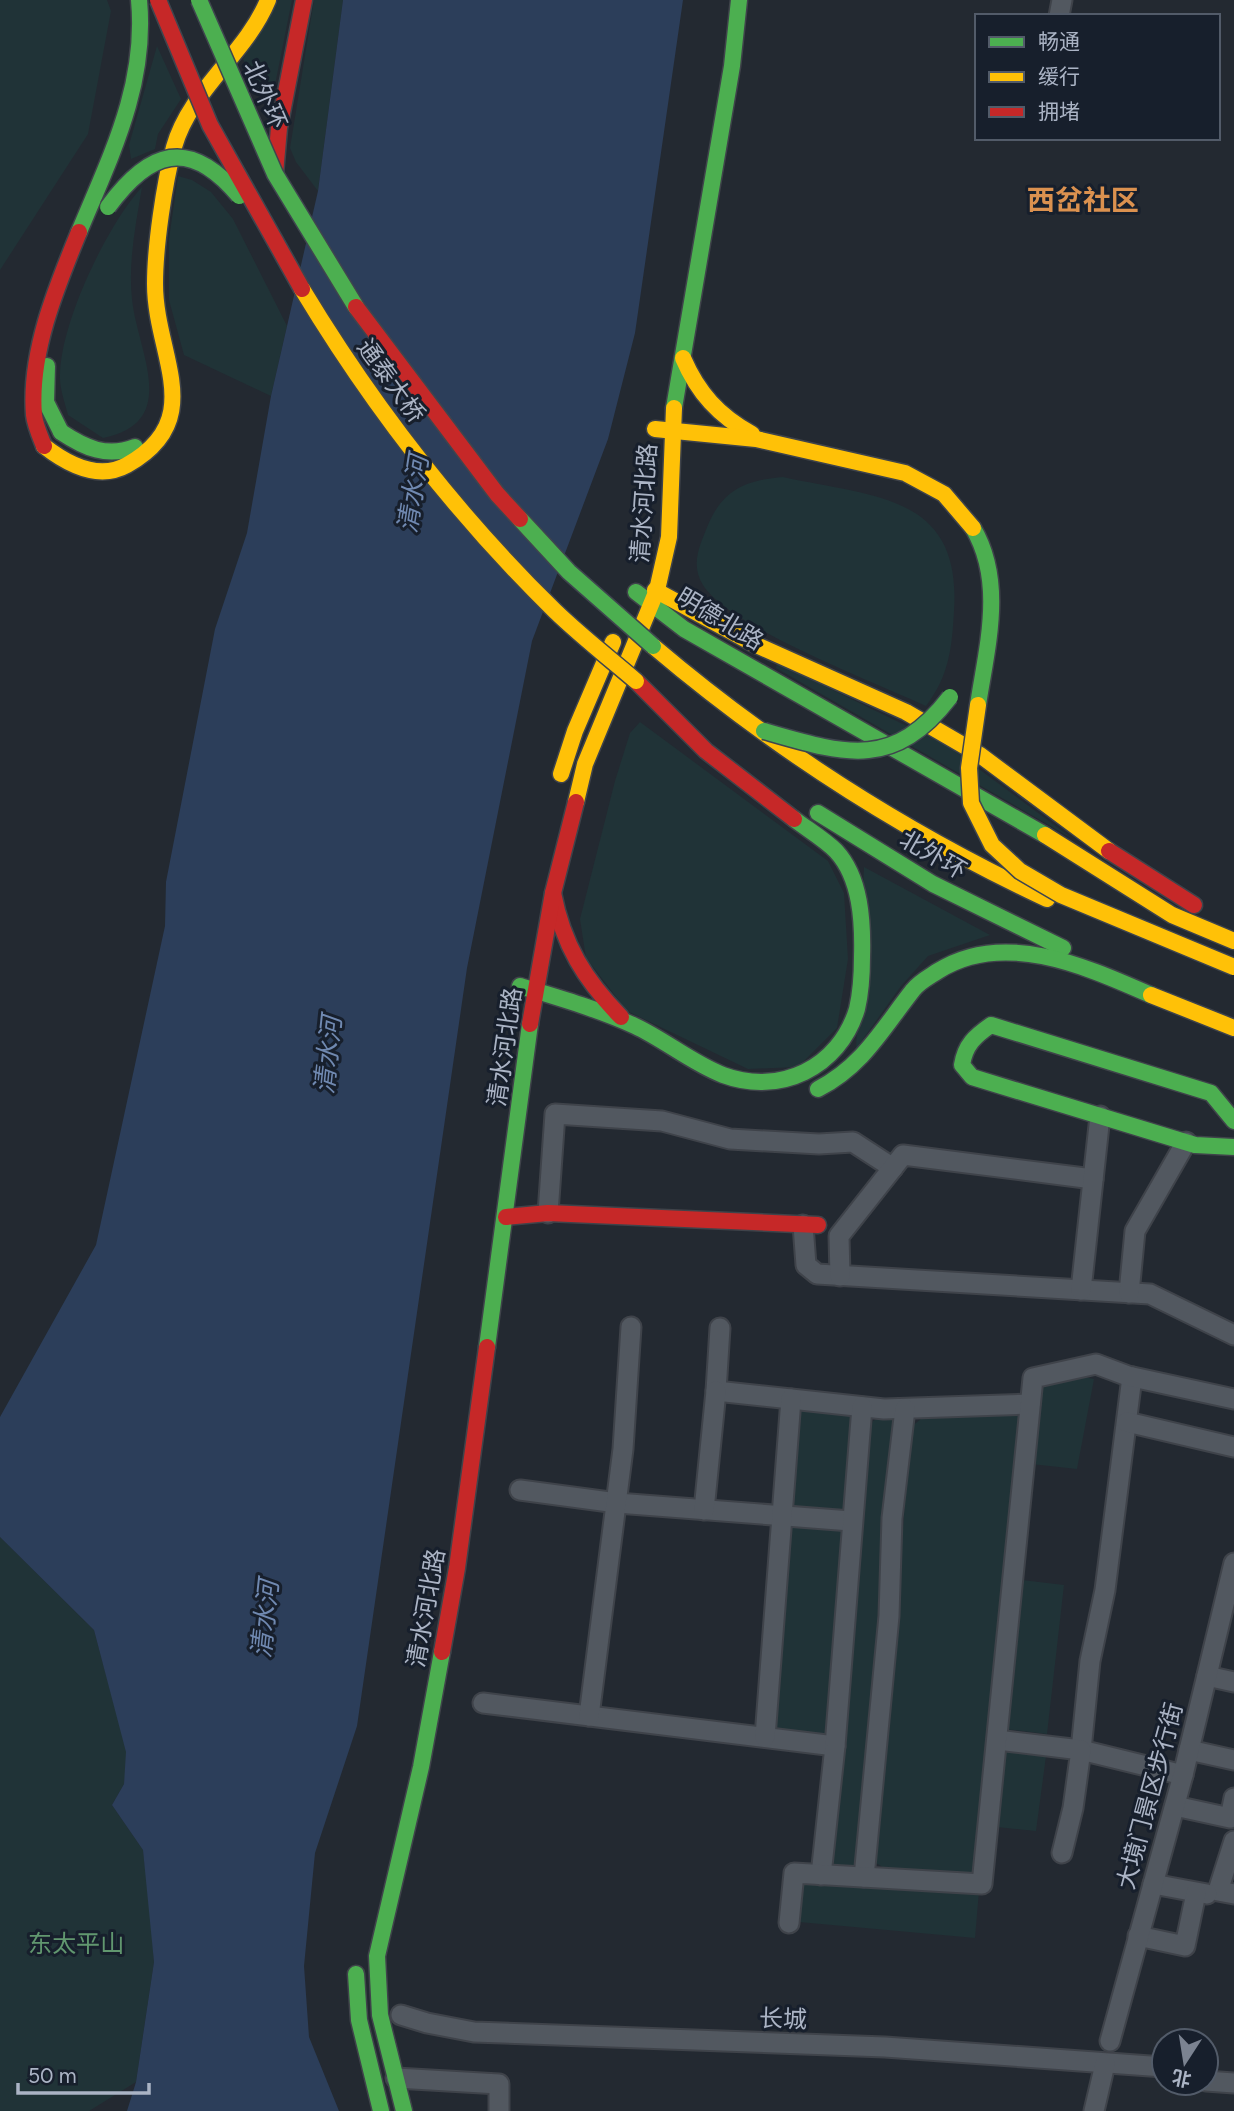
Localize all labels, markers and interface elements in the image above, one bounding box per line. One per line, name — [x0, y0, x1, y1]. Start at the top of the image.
legend — [975, 14, 1220, 140]
text: 畅通 — [1038, 29, 1080, 54]
street label: 北外环 — [238, 56, 293, 134]
text: 缓行 — [1038, 64, 1080, 89]
text: 拥堵 — [1038, 99, 1080, 124]
district label: 西岔社区 — [1027, 183, 1139, 217]
street label: 通泰大桥 — [351, 333, 431, 428]
street label: 清水河北路 — [625, 442, 662, 564]
water label: 清水河 — [391, 448, 436, 535]
street label: 明德北路 — [672, 581, 769, 656]
street label: 北外环 — [895, 824, 972, 885]
street label: 清水河北路 — [482, 985, 527, 1108]
water label: 清水河 — [308, 1010, 349, 1095]
street label: 清水河北路 — [401, 1546, 450, 1670]
water label: 清水河 — [245, 1574, 286, 1659]
street label: 大境门景区步行街 — [1111, 1699, 1188, 1892]
park label: 东太平山 — [28, 1929, 124, 1958]
street label: 长城 — [759, 2003, 808, 2034]
north arrow — [1150, 2027, 1220, 2097]
scale bar — [18, 2052, 149, 2096]
text: 50 m — [28, 2063, 77, 2088]
text: 北 — [1170, 2065, 1193, 2091]

